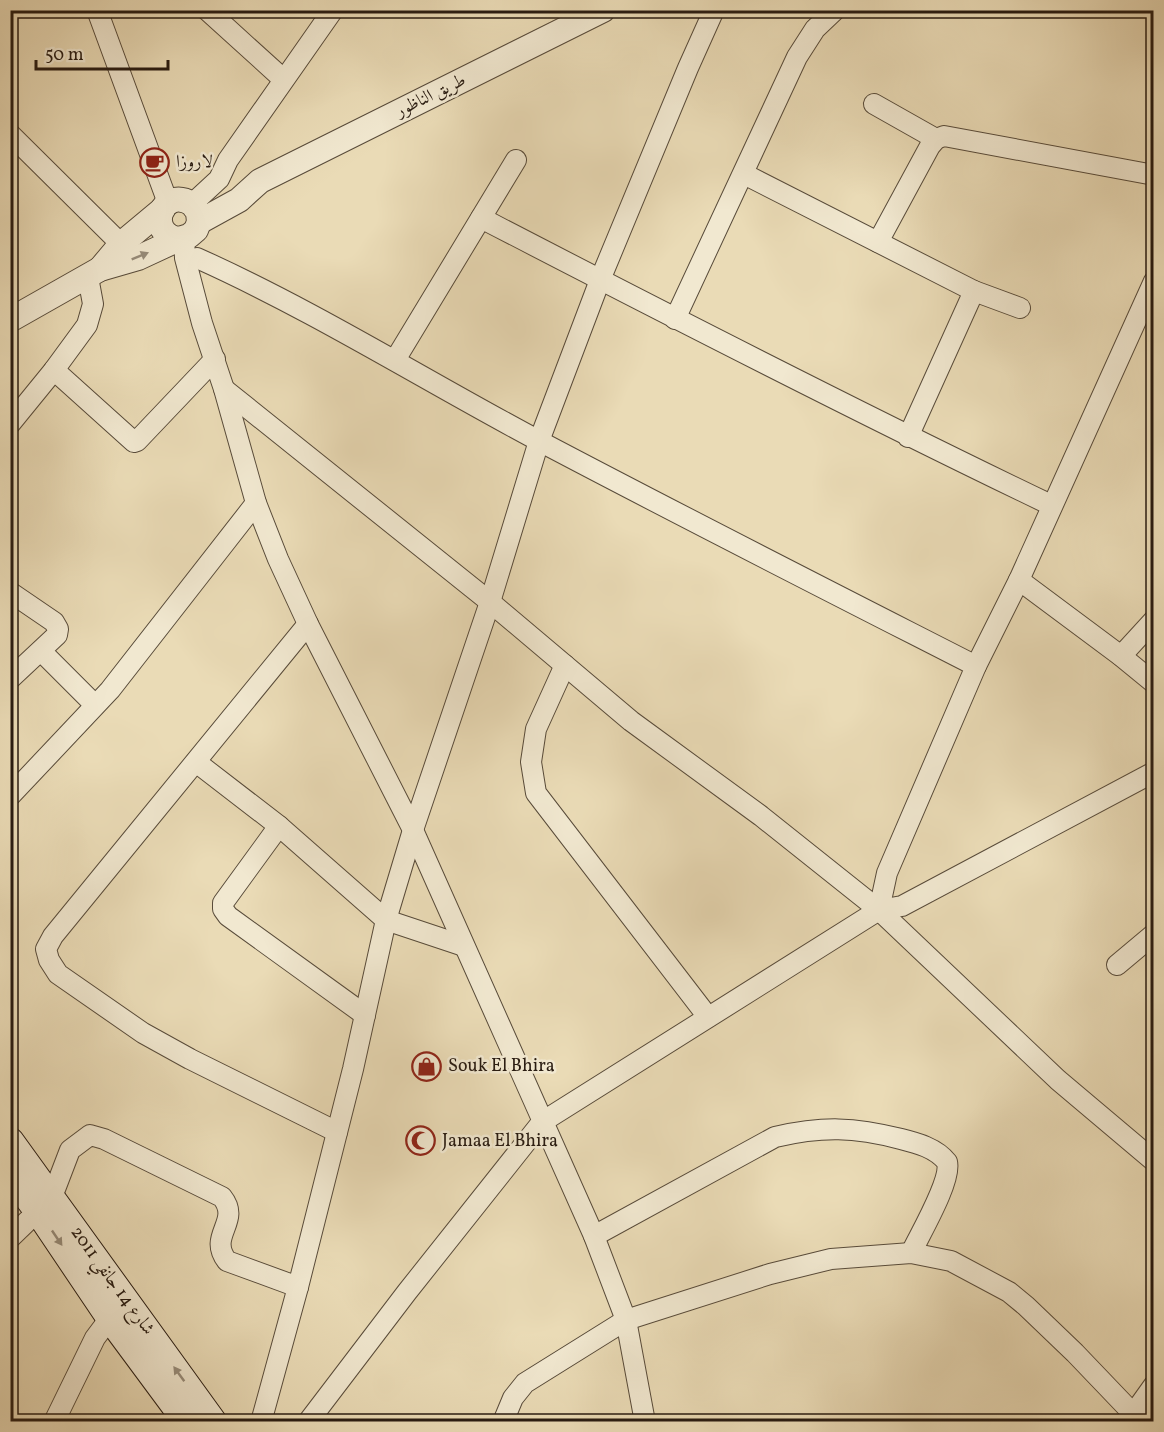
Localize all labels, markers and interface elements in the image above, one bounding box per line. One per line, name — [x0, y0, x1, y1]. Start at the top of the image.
scale bar — [36, 33, 168, 71]
text: 50 m — [45, 43, 84, 68]
street label: طريق الناظور — [390, 68, 471, 125]
cafe icon: لاروزا — [139, 146, 171, 178]
place label: لاروزا — [176, 150, 213, 175]
one-way arrow — [132, 251, 150, 261]
shop icon: Souk El Bhira — [411, 1050, 443, 1082]
place label: Souk El Bhira — [448, 1054, 555, 1079]
mosque icon: Jamaa El Bhira — [405, 1125, 437, 1157]
place label: Jamaa El Bhira — [442, 1129, 558, 1154]
street label: شارع 14 جانفي 2011 — [61, 1222, 160, 1343]
one-way arrow — [51, 1230, 62, 1247]
one-way arrow — [173, 1366, 185, 1382]

